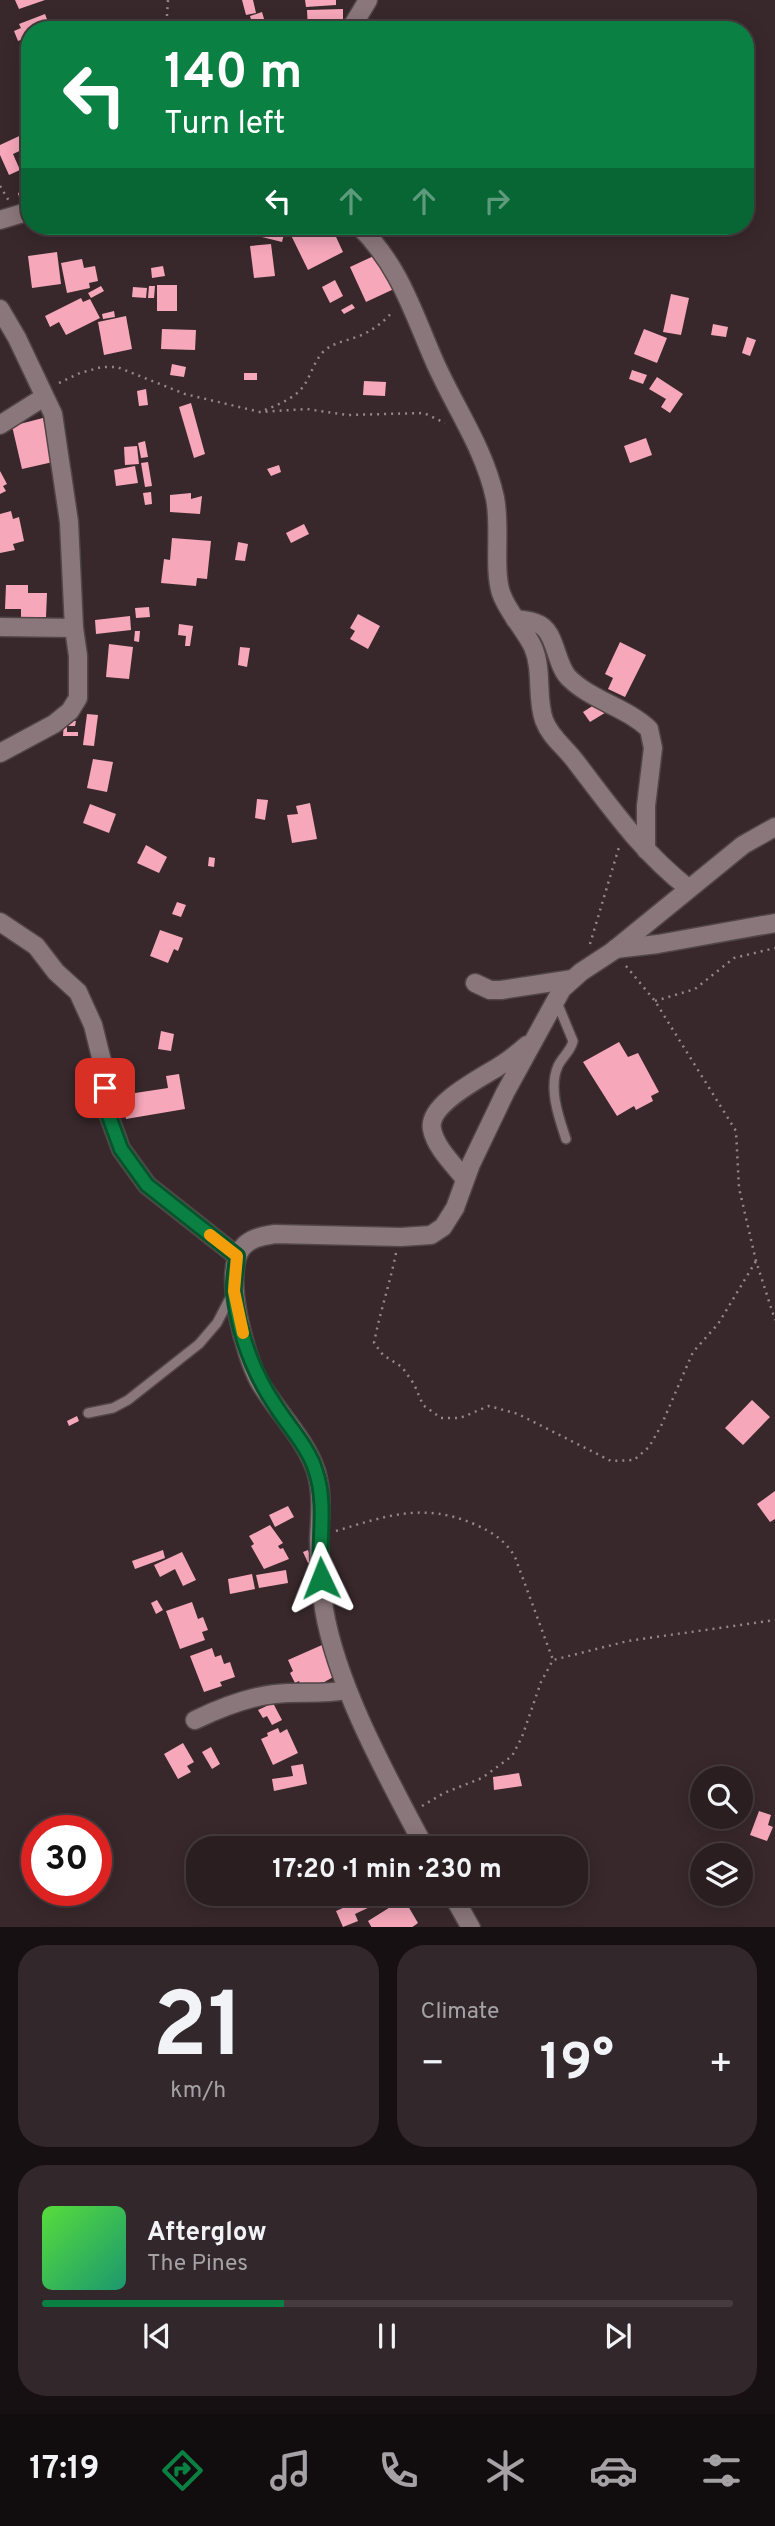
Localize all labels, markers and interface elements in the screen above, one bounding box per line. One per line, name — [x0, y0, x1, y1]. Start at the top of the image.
text: 140 m — [164, 44, 303, 106]
icon: left — [49, 49, 140, 140]
text: Turn left — [164, 105, 285, 145]
icon: left — [259, 182, 297, 220]
icon: ahead — [332, 182, 370, 220]
icon: ahead — [405, 182, 443, 220]
icon: right — [478, 182, 516, 220]
pin — [75, 1058, 135, 1118]
icon: arrive — [86, 1069, 124, 1107]
position arrow — [284, 1541, 358, 1615]
map controls — [690, 1766, 753, 1906]
button: search — [690, 1766, 753, 1829]
speed limit sign: 30 — [21, 1815, 112, 1906]
button: layers — [690, 1843, 753, 1906]
text: 17:20 · 1 min · 230 m — [272, 1854, 502, 1887]
text: 21 — [152, 1974, 244, 2089]
text: Climate — [421, 1998, 499, 2027]
text: 19° — [540, 2032, 614, 2098]
text: − — [421, 2041, 445, 2090]
text: + — [708, 2041, 733, 2090]
text: km/h — [170, 2077, 226, 2106]
text: Afterglow — [147, 2217, 267, 2250]
text: The Pines — [147, 2250, 248, 2279]
icon: previous — [138, 2317, 176, 2355]
icon: pause — [368, 2317, 406, 2355]
icon: next — [599, 2317, 637, 2355]
icon: directions — [158, 2446, 207, 2495]
icon: music — [266, 2446, 315, 2495]
icon: phone — [374, 2446, 423, 2495]
icon: climate — [481, 2446, 530, 2495]
icon: car — [589, 2446, 638, 2495]
icon: filters — [697, 2446, 746, 2495]
text: 17:19 — [29, 2450, 100, 2490]

